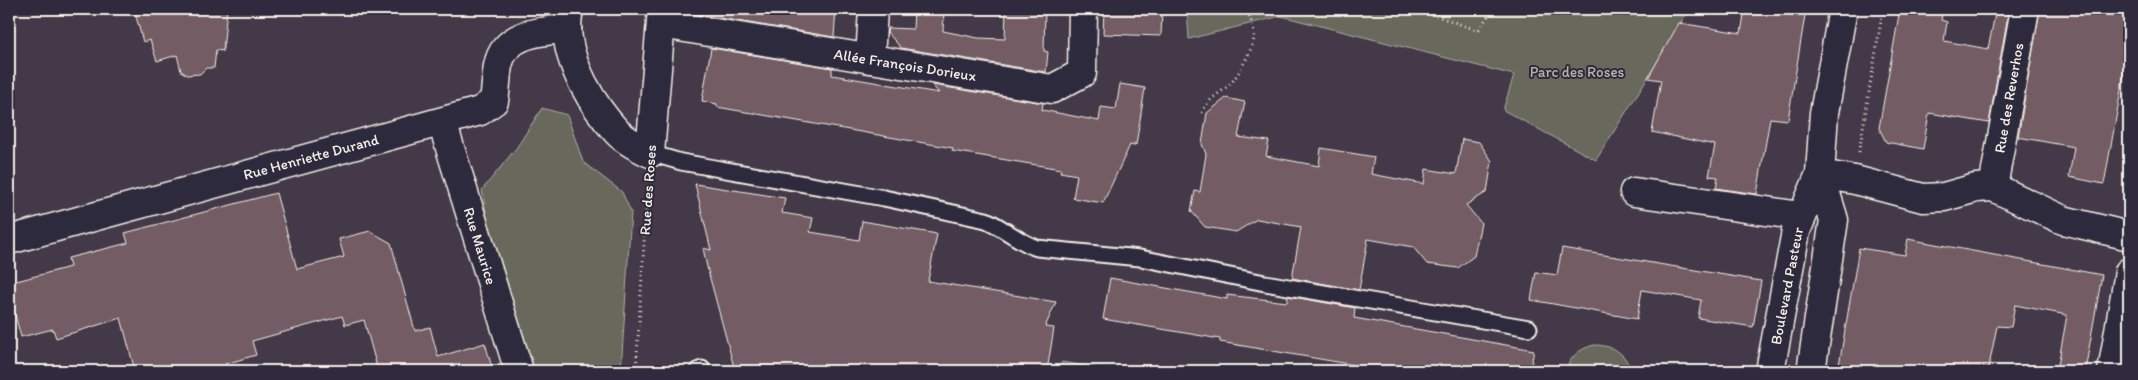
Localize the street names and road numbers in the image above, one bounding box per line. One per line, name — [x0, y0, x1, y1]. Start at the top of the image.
street label: Rue des Reverhos — [1990, 41, 2028, 155]
street label: Allée François Dorieux — [833, 45, 978, 85]
street label: Rue Henriette Durand — [241, 130, 381, 184]
street label: Rue des Roses — [636, 144, 660, 236]
street label: Rue Maurice — [460, 205, 500, 287]
street label: Boulevard Pasteur — [1767, 226, 1807, 346]

